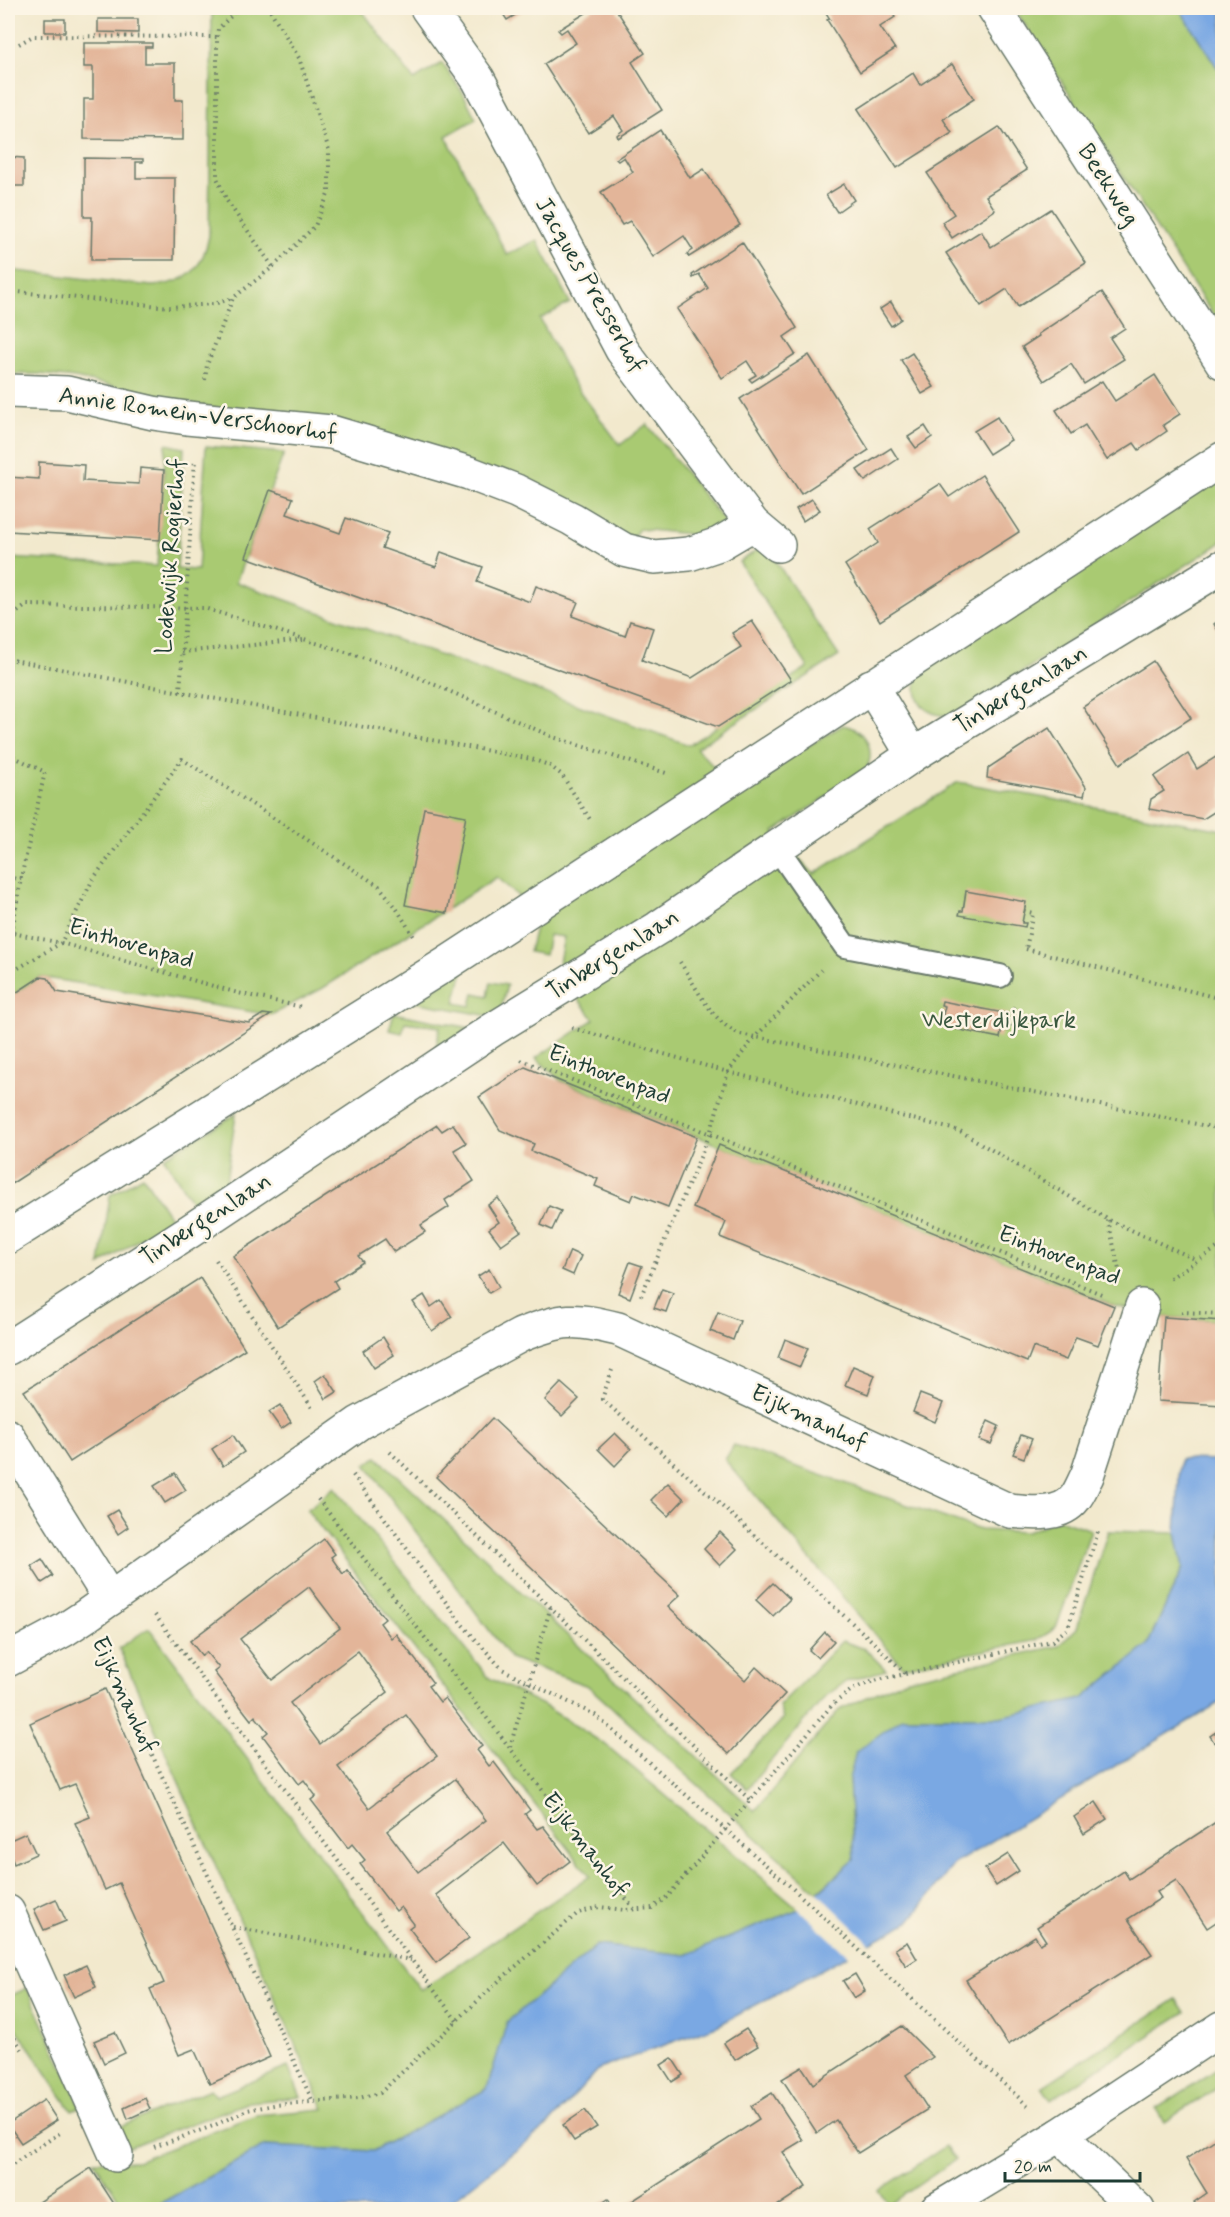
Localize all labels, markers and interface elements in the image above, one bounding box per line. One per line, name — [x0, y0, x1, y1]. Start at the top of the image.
street label: Beekweg — [1070, 138, 1146, 232]
street label: Jacques Presserhof — [527, 192, 653, 378]
street label: Annie Romein-Verschoorhof — [57, 380, 339, 450]
street label: Lodewijk Rogierhof — [149, 457, 193, 655]
street label: Tinbergenlaan — [948, 638, 1095, 745]
street label: Tinbergenlaan — [541, 902, 687, 1011]
street label: Einthovenpad — [65, 911, 197, 977]
park label: Westerdijkpark — [922, 1005, 1076, 1036]
street label: Einthovenpad — [544, 1038, 674, 1112]
street label: Tinbergenlaan — [134, 1166, 279, 1277]
street label: Einthovenpad — [994, 1219, 1124, 1293]
street label: Eijkmanhof — [746, 1378, 872, 1458]
street label: Eijkmanhof — [84, 1632, 164, 1758]
street label: Eijkmanhof — [534, 1786, 636, 1904]
scale bar — [1005, 2145, 1140, 2183]
text: 20 m — [1014, 2155, 1052, 2179]

